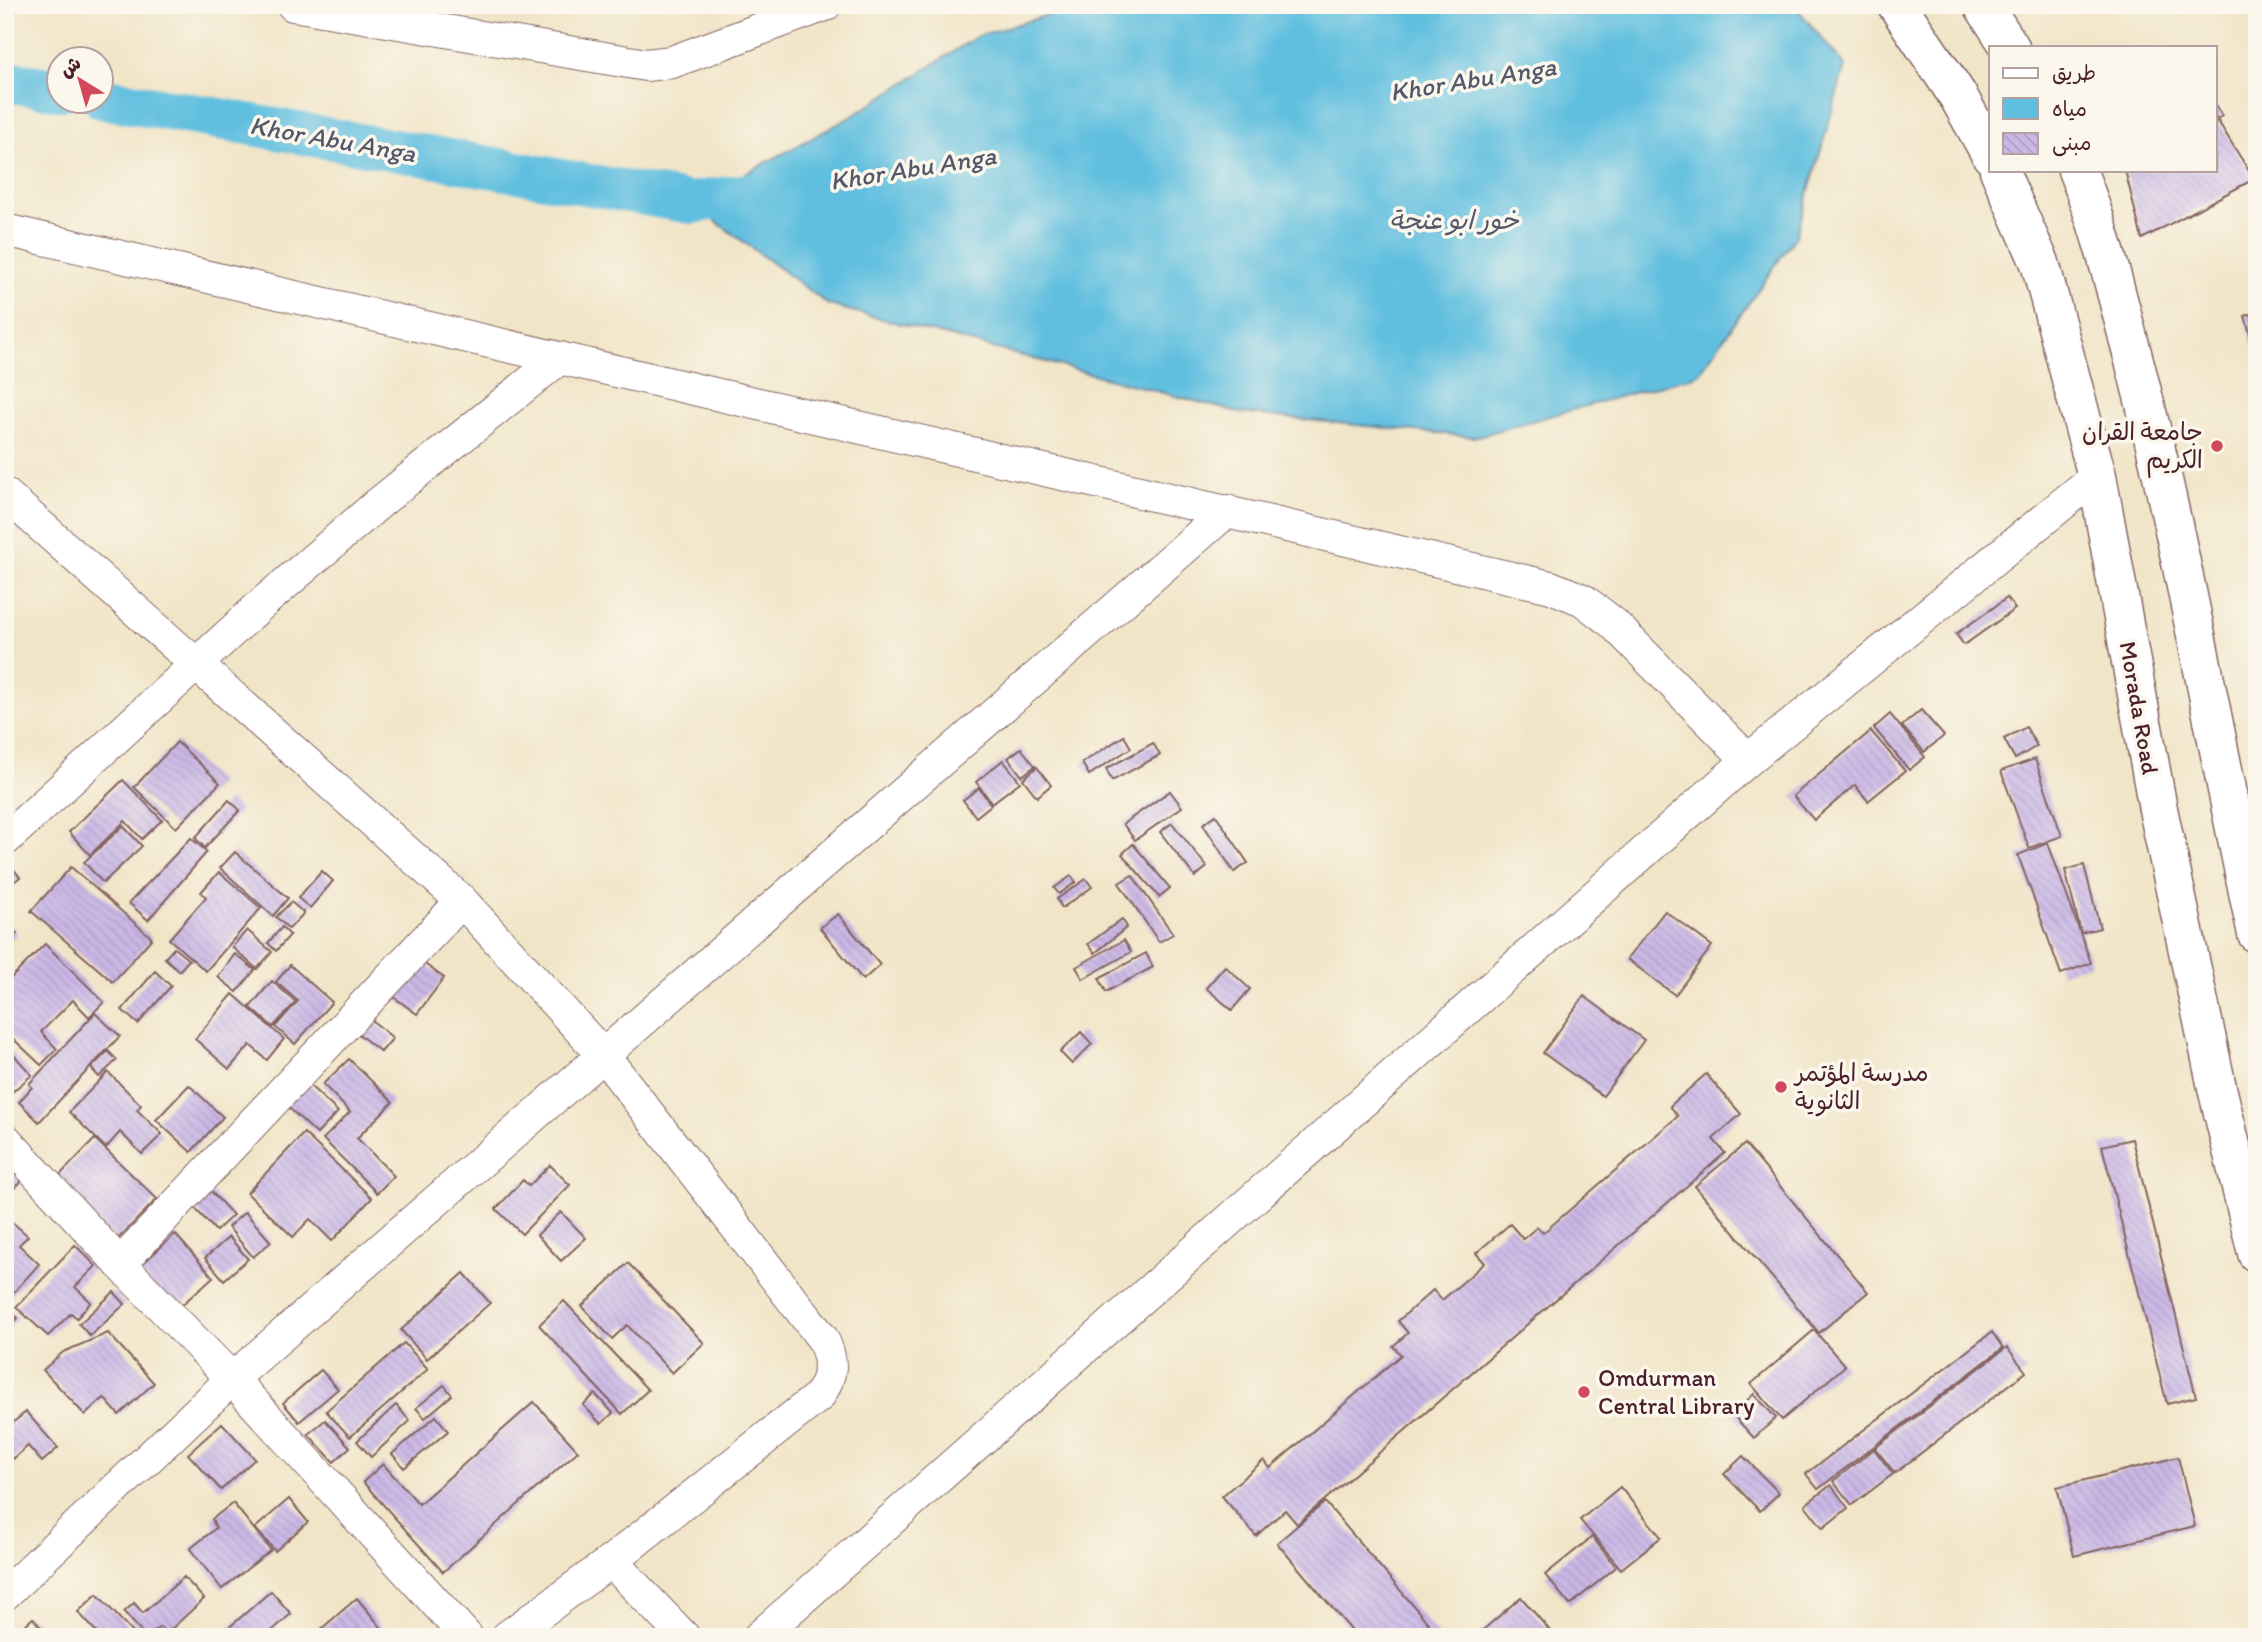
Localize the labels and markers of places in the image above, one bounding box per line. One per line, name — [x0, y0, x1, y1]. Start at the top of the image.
place label: جامعة القران الكريم — [2082, 417, 2203, 478]
marker: جامعة القران الكريم — [2209, 438, 2225, 454]
place label: مدرسة المؤتمر الثانوية — [1793, 1058, 1929, 1117]
marker: مدرسة المؤتمر الثانوية — [1773, 1079, 1789, 1095]
place label: Omdurman Central Library — [1598, 1363, 1754, 1420]
marker: Omdurman Central Library — [1576, 1384, 1592, 1400]

